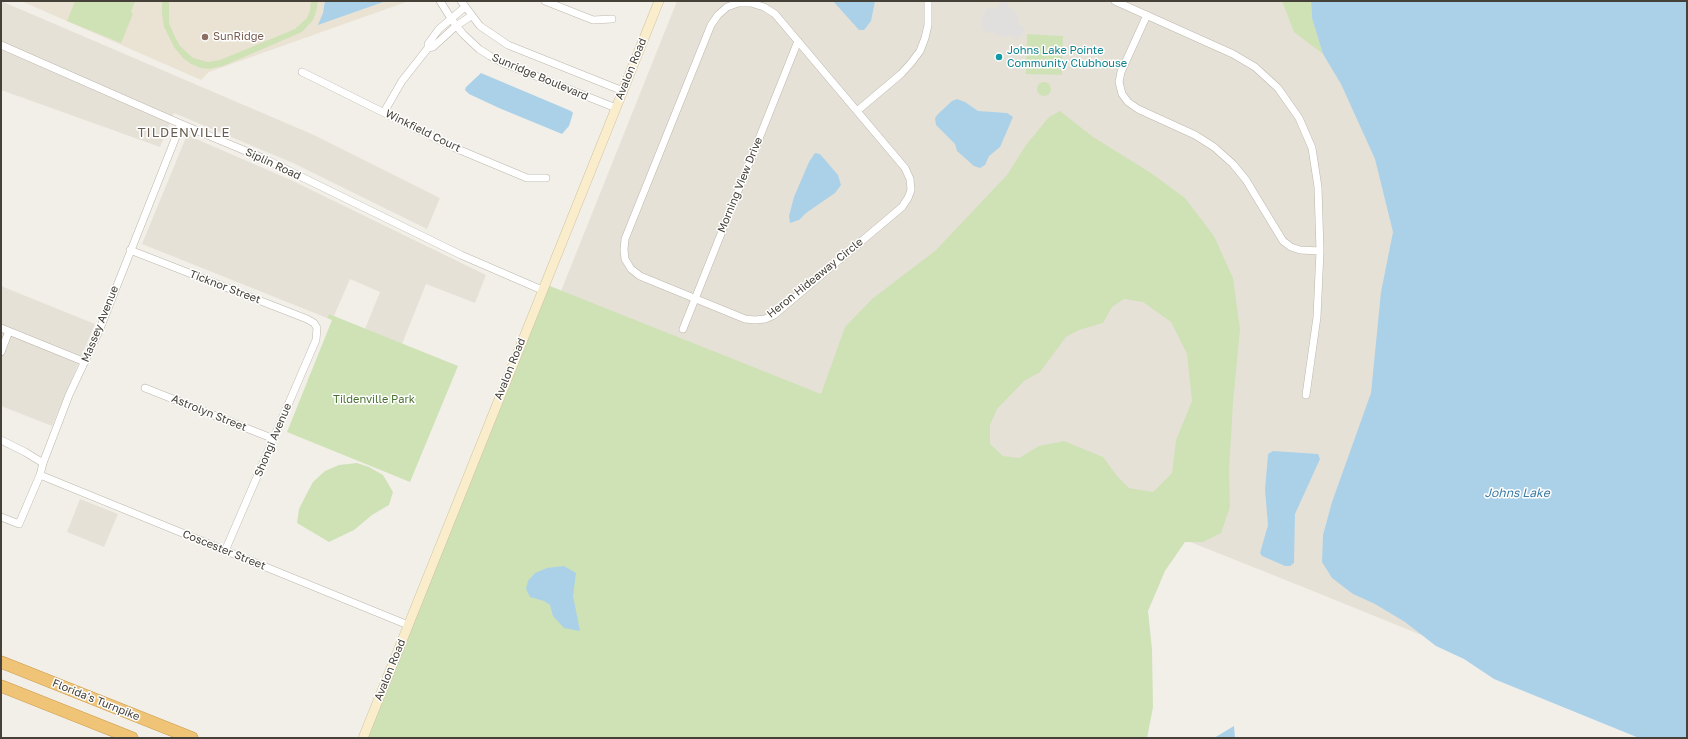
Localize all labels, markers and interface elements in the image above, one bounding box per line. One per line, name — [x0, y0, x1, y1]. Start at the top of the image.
place label: SunRidge — [213, 30, 264, 44]
marker: SunRidge — [200, 32, 210, 42]
street label: Avalon Road — [613, 36, 649, 102]
place label: Johns Lake Pointe Community Clubhouse — [1007, 44, 1127, 70]
street label: Sunridge Boulevard — [490, 51, 590, 103]
marker: Johns Lake Pointe Community Clubhouse — [994, 52, 1004, 62]
street label: Winkfield Court — [383, 107, 463, 155]
district label: TILDENVILLE — [137, 125, 231, 141]
street label: Morning View Drive — [715, 135, 765, 235]
street label: Siplin Road — [243, 145, 303, 183]
street label: Heron Hideaway Circle — [764, 235, 866, 321]
street label: Ticknor Street — [188, 267, 262, 307]
street label: Massey Avenue — [79, 284, 121, 364]
street label: Avalon Road — [492, 336, 528, 402]
street label: Astrolyn Street — [170, 392, 248, 434]
park label: Tildenville Park — [333, 393, 415, 407]
street label: Shongi Avenue — [252, 401, 294, 479]
water label: Johns Lake — [1484, 486, 1550, 500]
street label: Coscester Street — [181, 527, 267, 573]
street label: Avalon Road — [372, 637, 408, 703]
street label: Florida's Turnpike — [50, 676, 142, 724]

